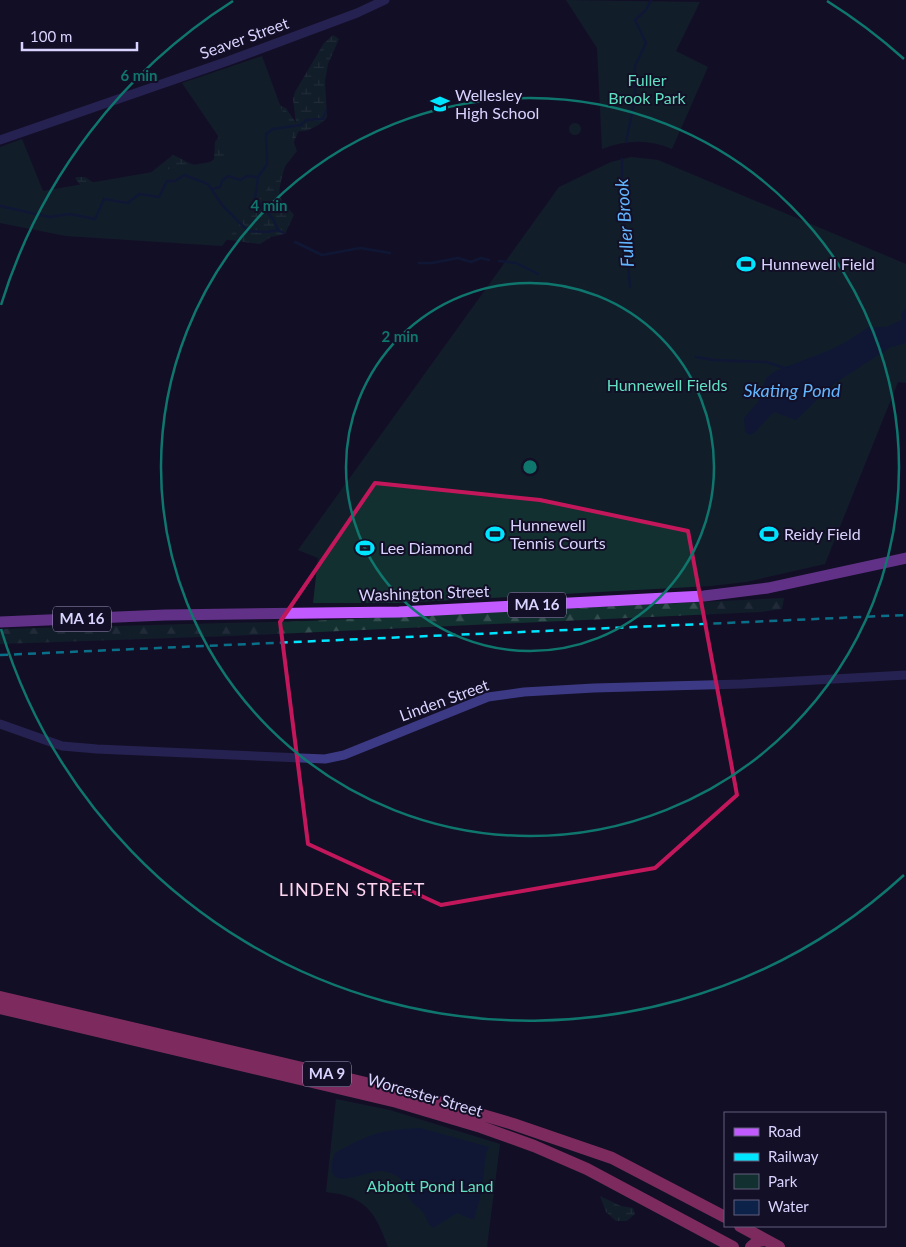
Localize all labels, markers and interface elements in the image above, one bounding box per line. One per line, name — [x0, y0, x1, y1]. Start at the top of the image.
street label: Seaver Street — [197, 13, 291, 62]
scale bar — [22, 20, 138, 52]
text: 100 m — [30, 27, 72, 45]
text: 6 min — [120, 66, 158, 84]
park label: Fuller Brook Park — [608, 70, 687, 107]
place label: Wellesley High School — [455, 85, 539, 122]
school or university icon: Wellesley High School — [429, 93, 451, 115]
water label: Fuller Brook — [610, 178, 638, 268]
text: 4 min — [250, 196, 288, 214]
sports icon: Hunnewell Field — [735, 253, 757, 275]
place label: Hunnewell Field — [761, 254, 875, 273]
text: 2 min — [381, 327, 419, 345]
park label: Hunnewell Fields — [607, 375, 727, 394]
water label: Skating Pond — [743, 379, 841, 401]
centre of rings — [521, 458, 539, 476]
place label: Hunnewell Tennis Courts — [510, 515, 606, 552]
sports icon: Hunnewell Tennis Courts — [484, 523, 506, 545]
sports icon: Reidy Field — [758, 523, 780, 545]
place label: Reidy Field — [784, 524, 861, 543]
sports icon: Lee Diamond — [354, 537, 376, 559]
place label: Lee Diamond — [380, 538, 473, 557]
street label: Washington Street — [358, 581, 490, 604]
road number: MA 16 — [508, 592, 566, 618]
road number: MA 16 — [53, 606, 111, 632]
street label: Linden Street — [397, 675, 491, 724]
district label: LINDEN STREET — [279, 878, 425, 900]
road number: MA 9 — [303, 1062, 351, 1086]
street label: Worcester Street — [365, 1069, 485, 1120]
legend — [724, 1112, 886, 1227]
text: Road — [768, 1122, 801, 1140]
text: Railway — [768, 1147, 819, 1165]
text: Park — [768, 1172, 798, 1190]
park label: Abbott Pond Land — [367, 1176, 493, 1195]
text: Water — [768, 1197, 809, 1215]

